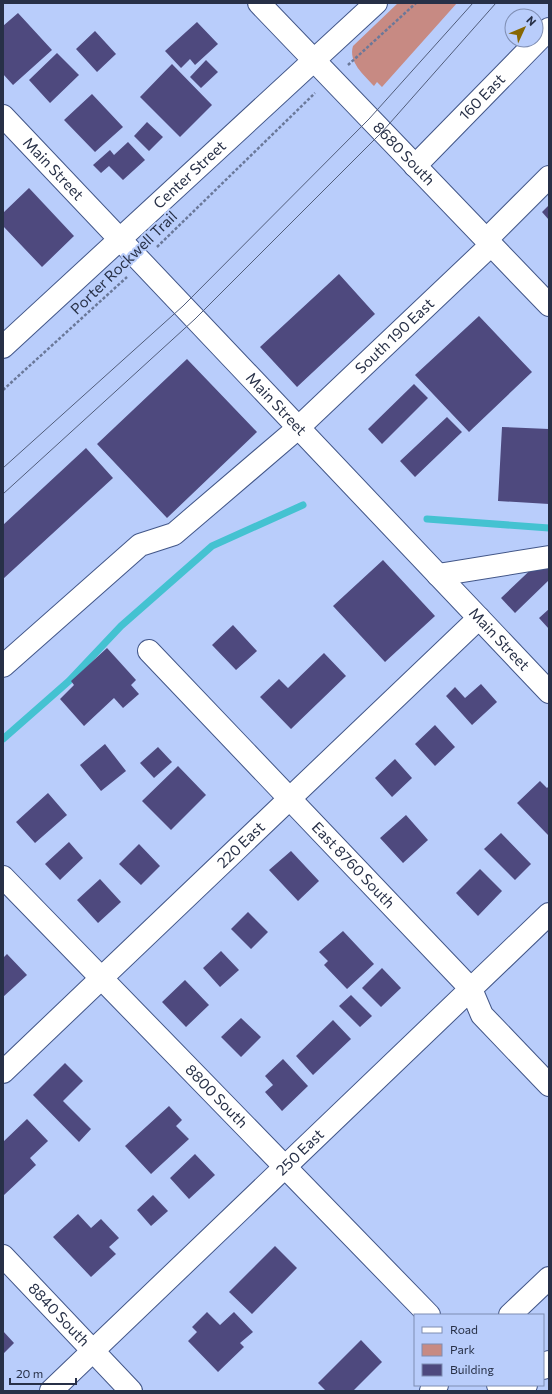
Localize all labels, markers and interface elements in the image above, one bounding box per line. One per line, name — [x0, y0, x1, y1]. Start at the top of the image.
north arrow — [504, 8, 544, 48]
text: N — [524, 13, 539, 28]
street label: 160 East — [455, 70, 508, 124]
street label: 8680 South — [370, 118, 439, 188]
street label: Main Street — [20, 133, 88, 203]
street label: Center Street — [149, 136, 229, 212]
street label: Porter Rockwell Trail — [66, 207, 180, 318]
street label: South 190 East — [351, 294, 437, 377]
street label: Main Street — [243, 368, 311, 439]
street label: Main Street — [466, 603, 534, 674]
street label: 220 East — [213, 817, 268, 871]
street label: East 8760 South — [309, 818, 399, 911]
street label: 8800 South — [182, 1060, 252, 1131]
street label: 250 East — [272, 1125, 327, 1179]
street label: 8840 South — [25, 1279, 94, 1350]
legend — [414, 1314, 544, 1386]
text: Road — [450, 1322, 478, 1336]
text: Park — [450, 1342, 476, 1356]
scale bar — [10, 1360, 76, 1386]
text: Building — [450, 1362, 494, 1376]
text: 20 m — [16, 1366, 43, 1380]

